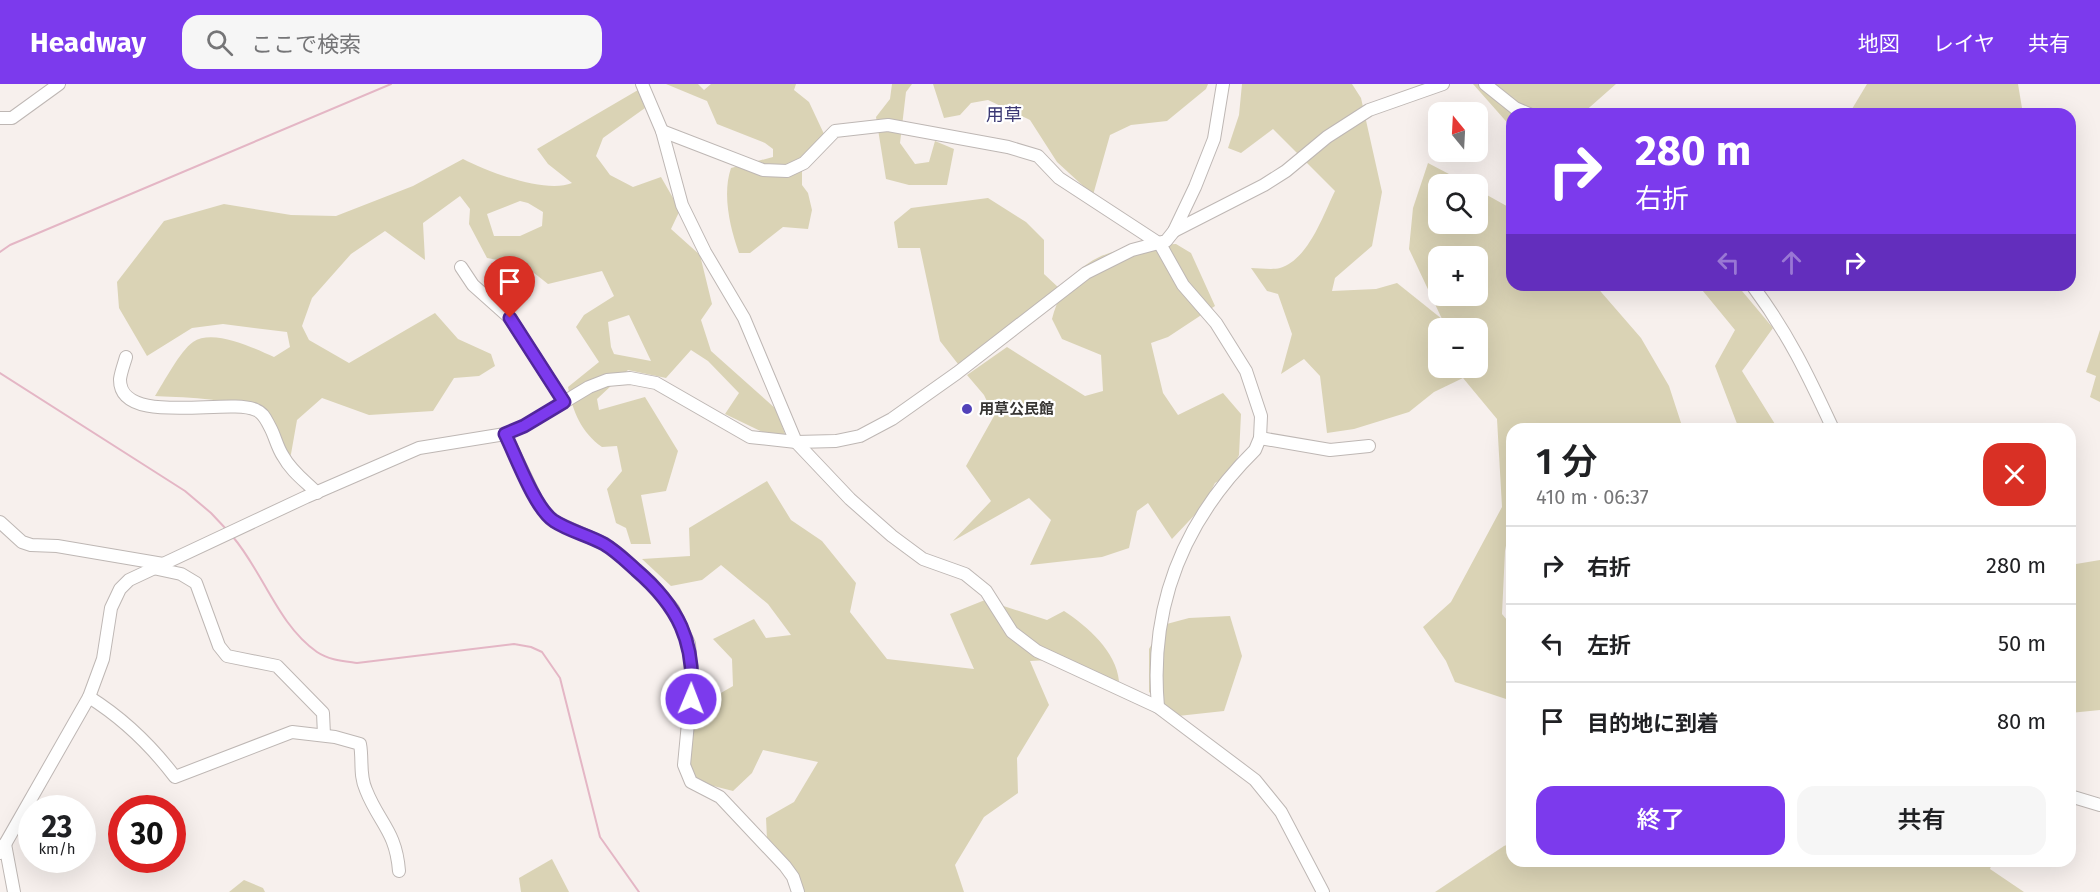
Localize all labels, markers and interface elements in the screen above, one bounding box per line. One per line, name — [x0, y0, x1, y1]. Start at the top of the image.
search box — [182, 15, 602, 69]
text: Headway — [30, 26, 146, 59]
icon: search — [203, 26, 236, 59]
text: ここで検索 — [251, 31, 361, 58]
text: 地図 — [1858, 31, 1900, 57]
text: レイヤ — [1933, 31, 1995, 57]
text: 共有 — [2028, 31, 2070, 57]
north arrow — [1428, 102, 1488, 162]
map controls — [1428, 102, 1488, 378]
district label: 用草 — [986, 104, 1022, 126]
text: 280 m — [1635, 126, 1751, 176]
icon: right — [1536, 132, 1614, 210]
button: search — [1428, 174, 1488, 234]
text: 右折 — [1635, 183, 1689, 215]
button: + — [1428, 246, 1488, 306]
icon: left — [1712, 246, 1745, 279]
icon: ahead — [1775, 246, 1808, 279]
icon: right — [1838, 246, 1871, 279]
pin — [484, 256, 535, 318]
icon: arrive — [493, 265, 526, 298]
button: − — [1428, 318, 1488, 378]
place label: 用草公民館 — [979, 400, 1054, 418]
marker: 用草公民館 — [960, 402, 974, 416]
text: 1 分 — [1536, 440, 1597, 484]
button: close — [1983, 443, 2046, 506]
text: 410 m · 06:37 — [1536, 485, 1649, 509]
icon: right — [1536, 549, 1569, 582]
text: 280 m — [1986, 552, 2046, 579]
text: 右折 — [1587, 554, 1631, 581]
icon: left — [1536, 627, 1569, 660]
text: 50 m — [1998, 630, 2046, 657]
text: 左折 — [1587, 632, 1631, 659]
position arrow — [659, 667, 723, 731]
icon: arrive — [1536, 705, 1569, 738]
text: 80 m — [1997, 708, 2046, 735]
text: 目的地に到着 — [1587, 710, 1719, 737]
button: 終了 — [1536, 786, 1785, 855]
button: 共有 — [1797, 786, 2046, 855]
speed limit sign: 30 — [108, 795, 186, 873]
text: 23 — [42, 809, 72, 845]
text: km/h — [38, 840, 76, 858]

